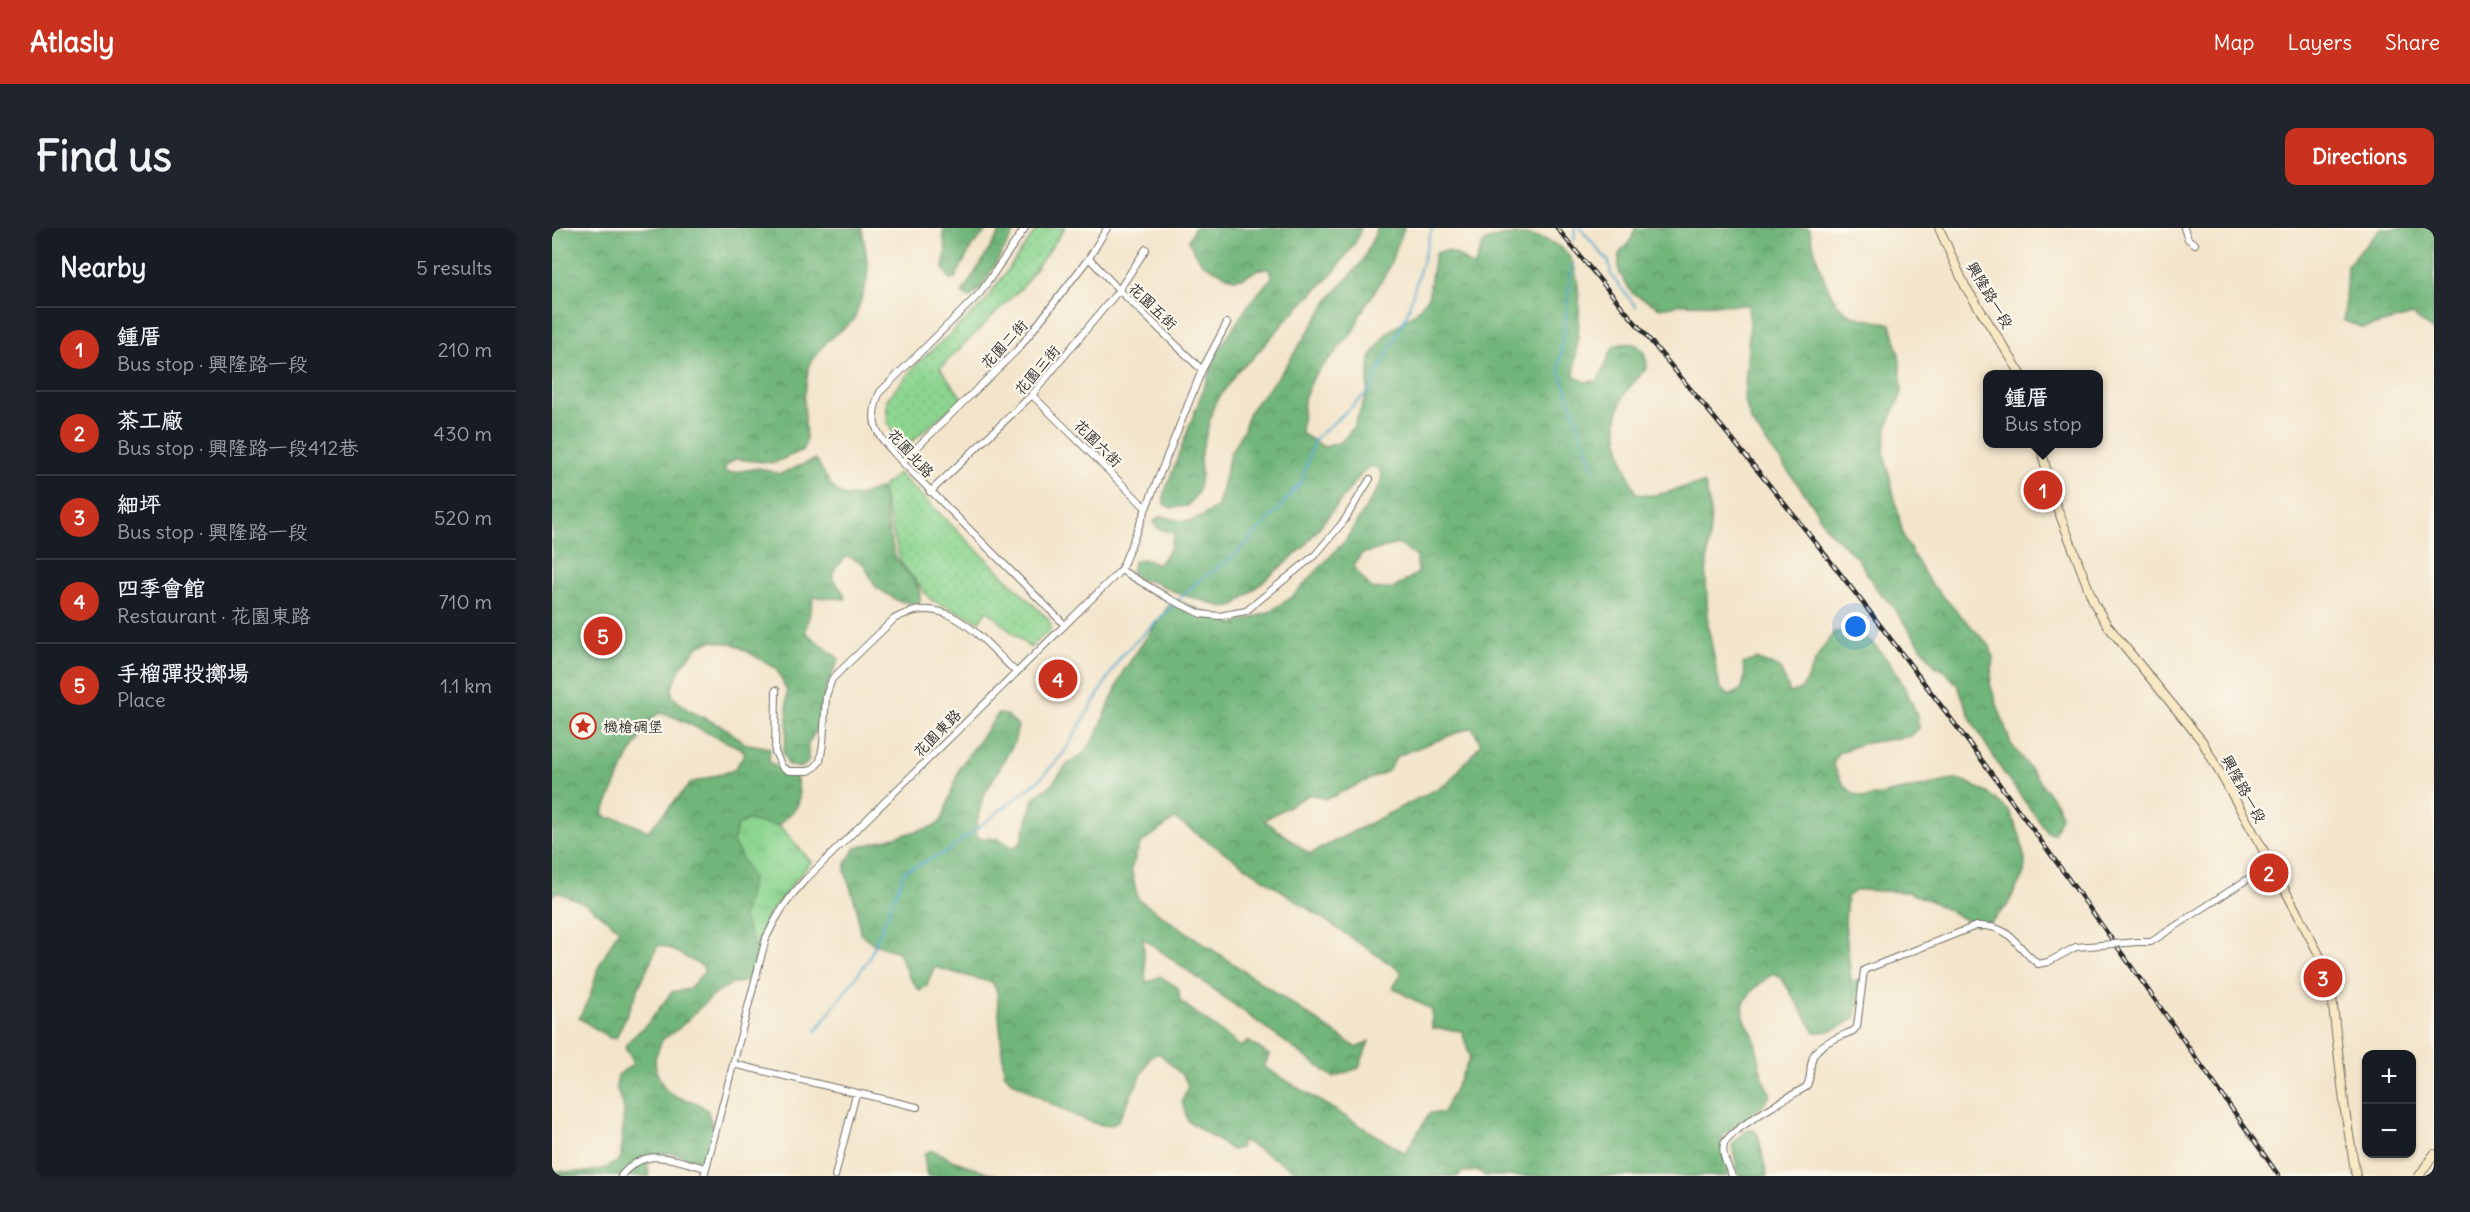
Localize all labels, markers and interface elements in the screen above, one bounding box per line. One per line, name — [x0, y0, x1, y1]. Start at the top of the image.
text: Atlasly — [30, 24, 114, 60]
text: Map — [2214, 29, 2254, 56]
text: Layers — [2287, 29, 2352, 56]
text: Share — [2385, 29, 2440, 56]
button: Directions — [2285, 128, 2434, 185]
text: Find us — [36, 130, 172, 182]
text: Nearby — [60, 251, 146, 284]
text: 5 results — [416, 255, 492, 280]
street label: 興隆路一段 — [1963, 258, 2017, 332]
street label: 花園五街 — [1125, 278, 1181, 334]
street label: 花園二街 — [977, 316, 1031, 372]
text: 鍾厝 — [117, 322, 161, 350]
text: 1 — [76, 337, 83, 362]
text: 210 m — [438, 337, 492, 362]
street label: 花園三街 — [1010, 341, 1064, 399]
text: Bus stop · 興隆路一段 — [117, 351, 308, 376]
popup — [1983, 370, 2103, 448]
text: 鍾厝 — [2004, 383, 2048, 411]
text: 茶工廠 — [117, 406, 183, 434]
text: Bus stop — [2004, 411, 2082, 436]
street label: 花園六街 — [1070, 415, 1126, 471]
text: 2 — [74, 421, 85, 446]
text: 430 m — [434, 421, 492, 446]
street label: 花園北路 — [884, 424, 938, 482]
text: Bus stop · 興隆路一段412巷 — [117, 435, 358, 460]
pin: 1 — [2024, 468, 2062, 512]
text: 細坪 — [117, 490, 161, 518]
text: 3 — [74, 505, 85, 530]
text: 520 m — [434, 505, 492, 530]
text: Bus stop · 興隆路一段 — [117, 519, 308, 544]
text: 四季會館 — [117, 574, 205, 602]
text: 4 — [74, 589, 85, 614]
text: 710 m — [439, 589, 492, 614]
text: Restaurant · 花園東路 — [117, 603, 310, 628]
your location — [1841, 612, 1870, 641]
pin: 5 — [584, 614, 622, 658]
pin: 4 — [1038, 656, 1078, 702]
text: 手榴彈投擲場 — [117, 659, 249, 687]
text: 5 — [74, 673, 85, 698]
text: 1.1 km — [440, 673, 492, 698]
text: Place — [117, 687, 165, 712]
street label: 花園東路 — [909, 705, 965, 761]
place icon: 機槍碉堡 — [568, 711, 598, 741]
place label: 機槍碉堡 — [603, 717, 663, 736]
street label: 興隆路一段 — [2218, 752, 2270, 826]
pin: 2 — [2250, 850, 2288, 896]
pin: 3 — [2304, 956, 2342, 1000]
map controls — [2362, 1050, 2416, 1158]
button: + — [2362, 1050, 2416, 1104]
button: − — [2362, 1104, 2416, 1158]

